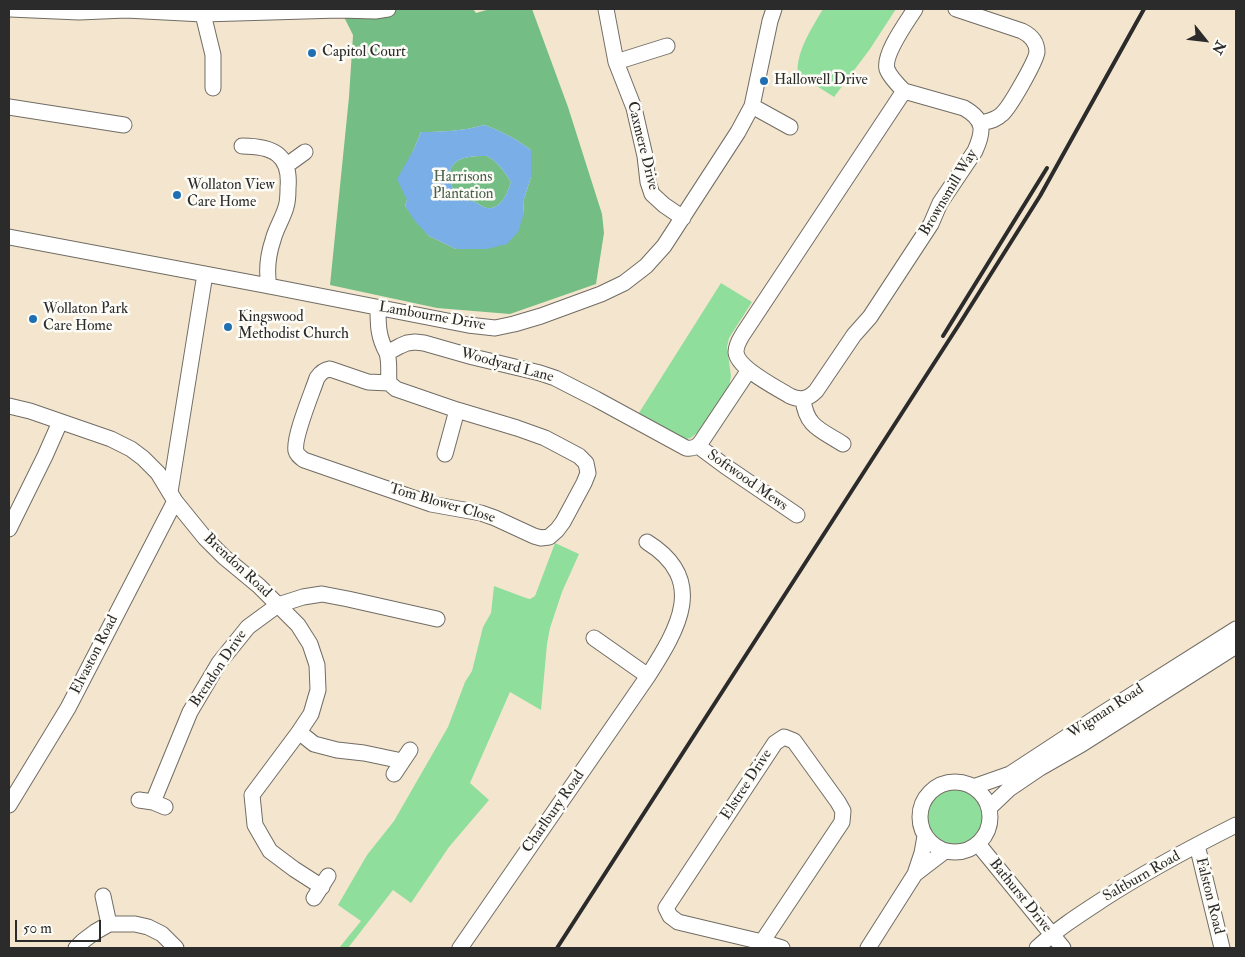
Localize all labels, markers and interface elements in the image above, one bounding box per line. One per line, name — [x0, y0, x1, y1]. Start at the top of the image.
north arrow — [1180, 15, 1230, 65]
text: N — [1208, 38, 1229, 57]
place label: Capitol Court — [322, 44, 406, 62]
marker: Capitol Court — [306, 47, 318, 59]
place label: Hallowell Drive — [774, 72, 868, 90]
marker: Hallowell Drive — [758, 75, 770, 87]
street label: Caxmere Drive — [622, 100, 662, 192]
street label: Brownsmill Way — [916, 147, 982, 239]
park label: Harrisons Plantation — [432, 169, 494, 204]
place label: Wollaton View Care Home — [187, 177, 275, 212]
marker: Wollaton View Care Home — [171, 189, 183, 201]
street label: Lambourne Drive — [377, 299, 487, 335]
place label: Wollaton Park Care Home — [43, 301, 128, 336]
place label: Kingswood Methodist Church — [238, 309, 349, 344]
marker: Wollaton Park Care Home — [27, 313, 39, 325]
marker: Kingswood Methodist Church — [222, 321, 234, 333]
street label: Woodyard Lane — [459, 345, 555, 387]
street label: Softwood Mews — [703, 447, 791, 515]
street label: Tom Blower Close — [387, 480, 497, 528]
street label: Brendon Road — [199, 530, 275, 602]
street label: Elvaston Road — [67, 612, 123, 698]
street label: Brendon Drive — [187, 627, 251, 711]
street label: Wigman Road — [1065, 681, 1147, 743]
street label: Elstree Drive — [718, 746, 776, 824]
street label: Charlbury Road — [519, 767, 589, 857]
street label: Saltburn Road — [1100, 848, 1184, 906]
street label: Bathurst Drive — [985, 856, 1055, 936]
street label: Falston Road — [1191, 856, 1227, 936]
scale bar — [18, 910, 104, 942]
text: 50 m — [23, 919, 52, 938]

